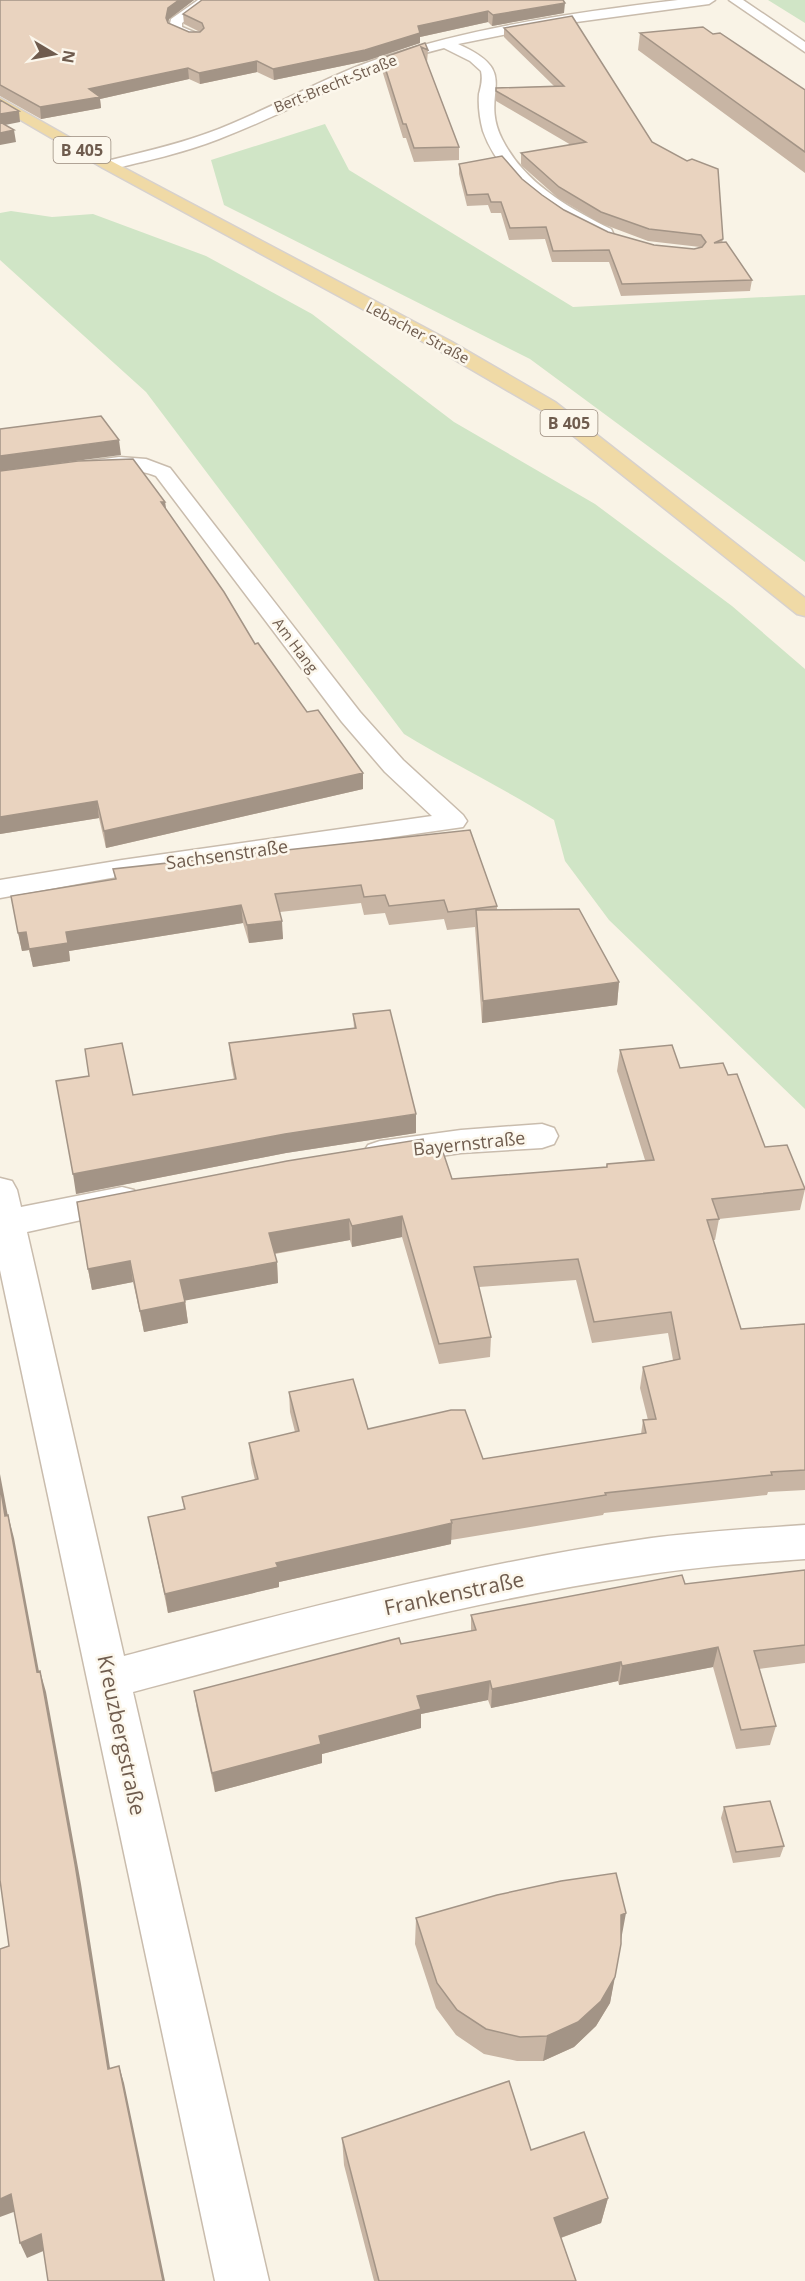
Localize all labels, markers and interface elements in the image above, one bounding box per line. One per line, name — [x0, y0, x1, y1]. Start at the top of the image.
north arrow — [24, 24, 84, 84]
text: N — [57, 48, 81, 65]
street label: Bert-Brecht-Straße — [271, 49, 399, 117]
road number: B 405 — [54, 137, 110, 163]
street label: Lebacher Straße — [363, 296, 473, 368]
road number: B 405 — [540, 410, 598, 436]
street label: Am Hang — [269, 613, 323, 677]
street label: Sachsenstraße — [164, 834, 290, 874]
street label: Bayernstraße — [412, 1125, 526, 1161]
street label: Frankenstraße — [381, 1565, 527, 1621]
street label: Kreuzbergstraße — [91, 1652, 153, 1818]

